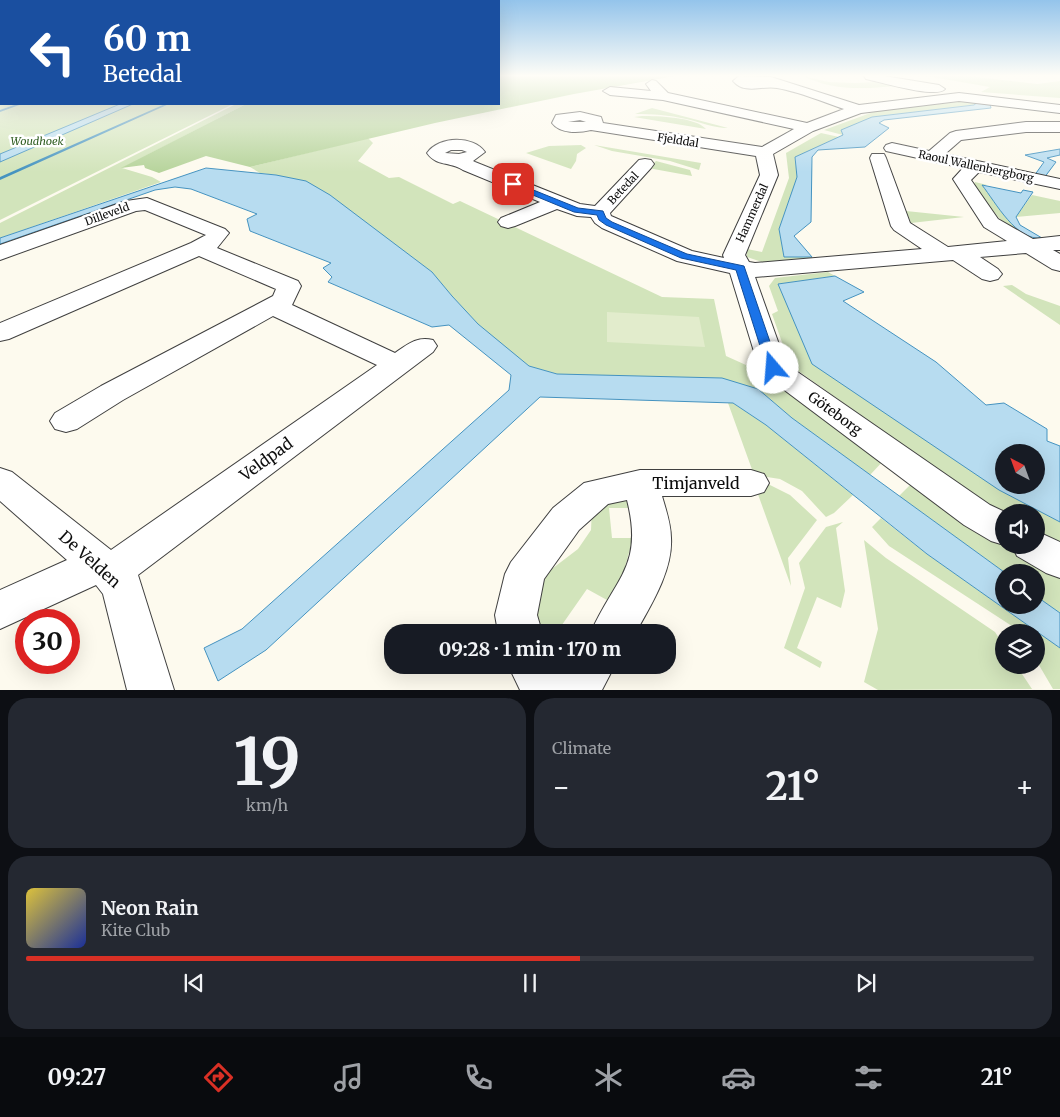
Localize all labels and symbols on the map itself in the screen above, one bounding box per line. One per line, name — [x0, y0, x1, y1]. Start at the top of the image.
street label: Fjelddal — [656, 130, 700, 150]
park label: Woudhoek — [10, 134, 64, 148]
street label: Raoul Wallenbergborg — [917, 147, 1035, 185]
pin — [492, 163, 534, 205]
street label: Betedal — [604, 168, 642, 207]
street label: Hammerdal — [733, 181, 771, 245]
street label: Dilleveld — [83, 199, 132, 229]
position arrow — [746, 341, 798, 393]
street label: Göteborg — [804, 387, 866, 439]
street label: Veldpad — [235, 433, 297, 486]
north arrow — [995, 444, 1045, 494]
street label: Timjanveld — [652, 473, 740, 493]
street label: De Velden — [55, 526, 125, 592]
speed limit sign: 30 — [15, 609, 80, 674]

